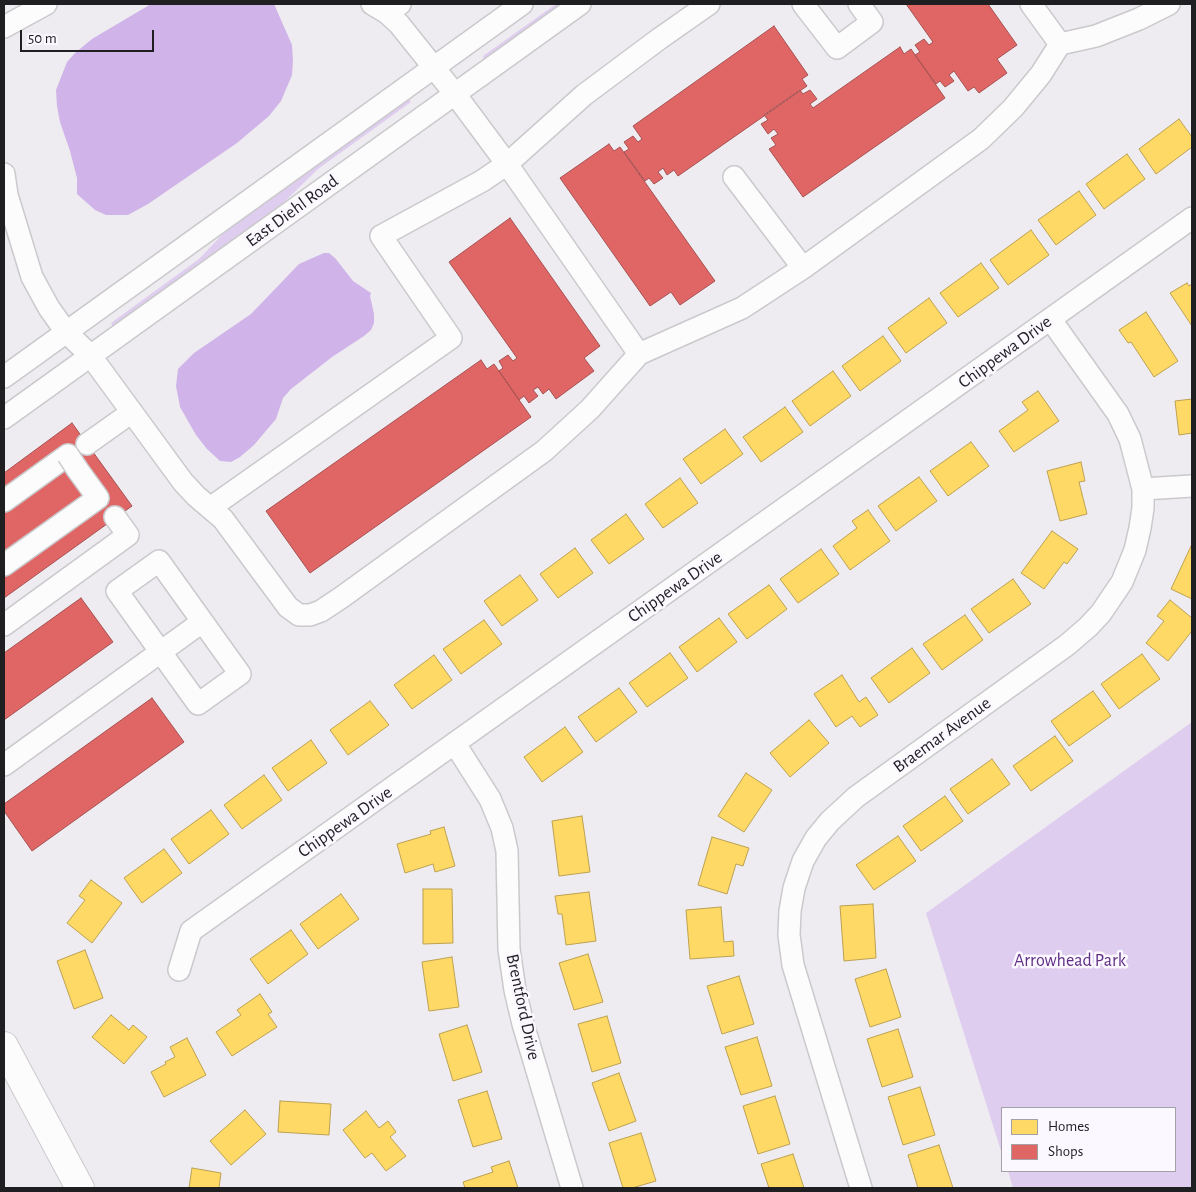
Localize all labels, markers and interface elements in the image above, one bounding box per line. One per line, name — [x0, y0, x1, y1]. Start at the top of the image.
scale bar — [22, 20, 156, 52]
text: 50 m — [28, 31, 57, 46]
street label: East Diehl Road — [242, 170, 342, 252]
street label: Chippewa Drive — [954, 311, 1056, 393]
street label: Chippewa Drive — [624, 547, 726, 627]
street label: Braemar Avenue — [889, 692, 995, 778]
street label: Chippewa Drive — [294, 782, 396, 862]
park label: Arrowhead Park — [1014, 950, 1126, 972]
street label: Brentford Drive — [501, 952, 545, 1062]
legend — [1001, 1107, 1176, 1172]
text: Homes — [1048, 1119, 1090, 1134]
text: Shops — [1048, 1144, 1083, 1159]

